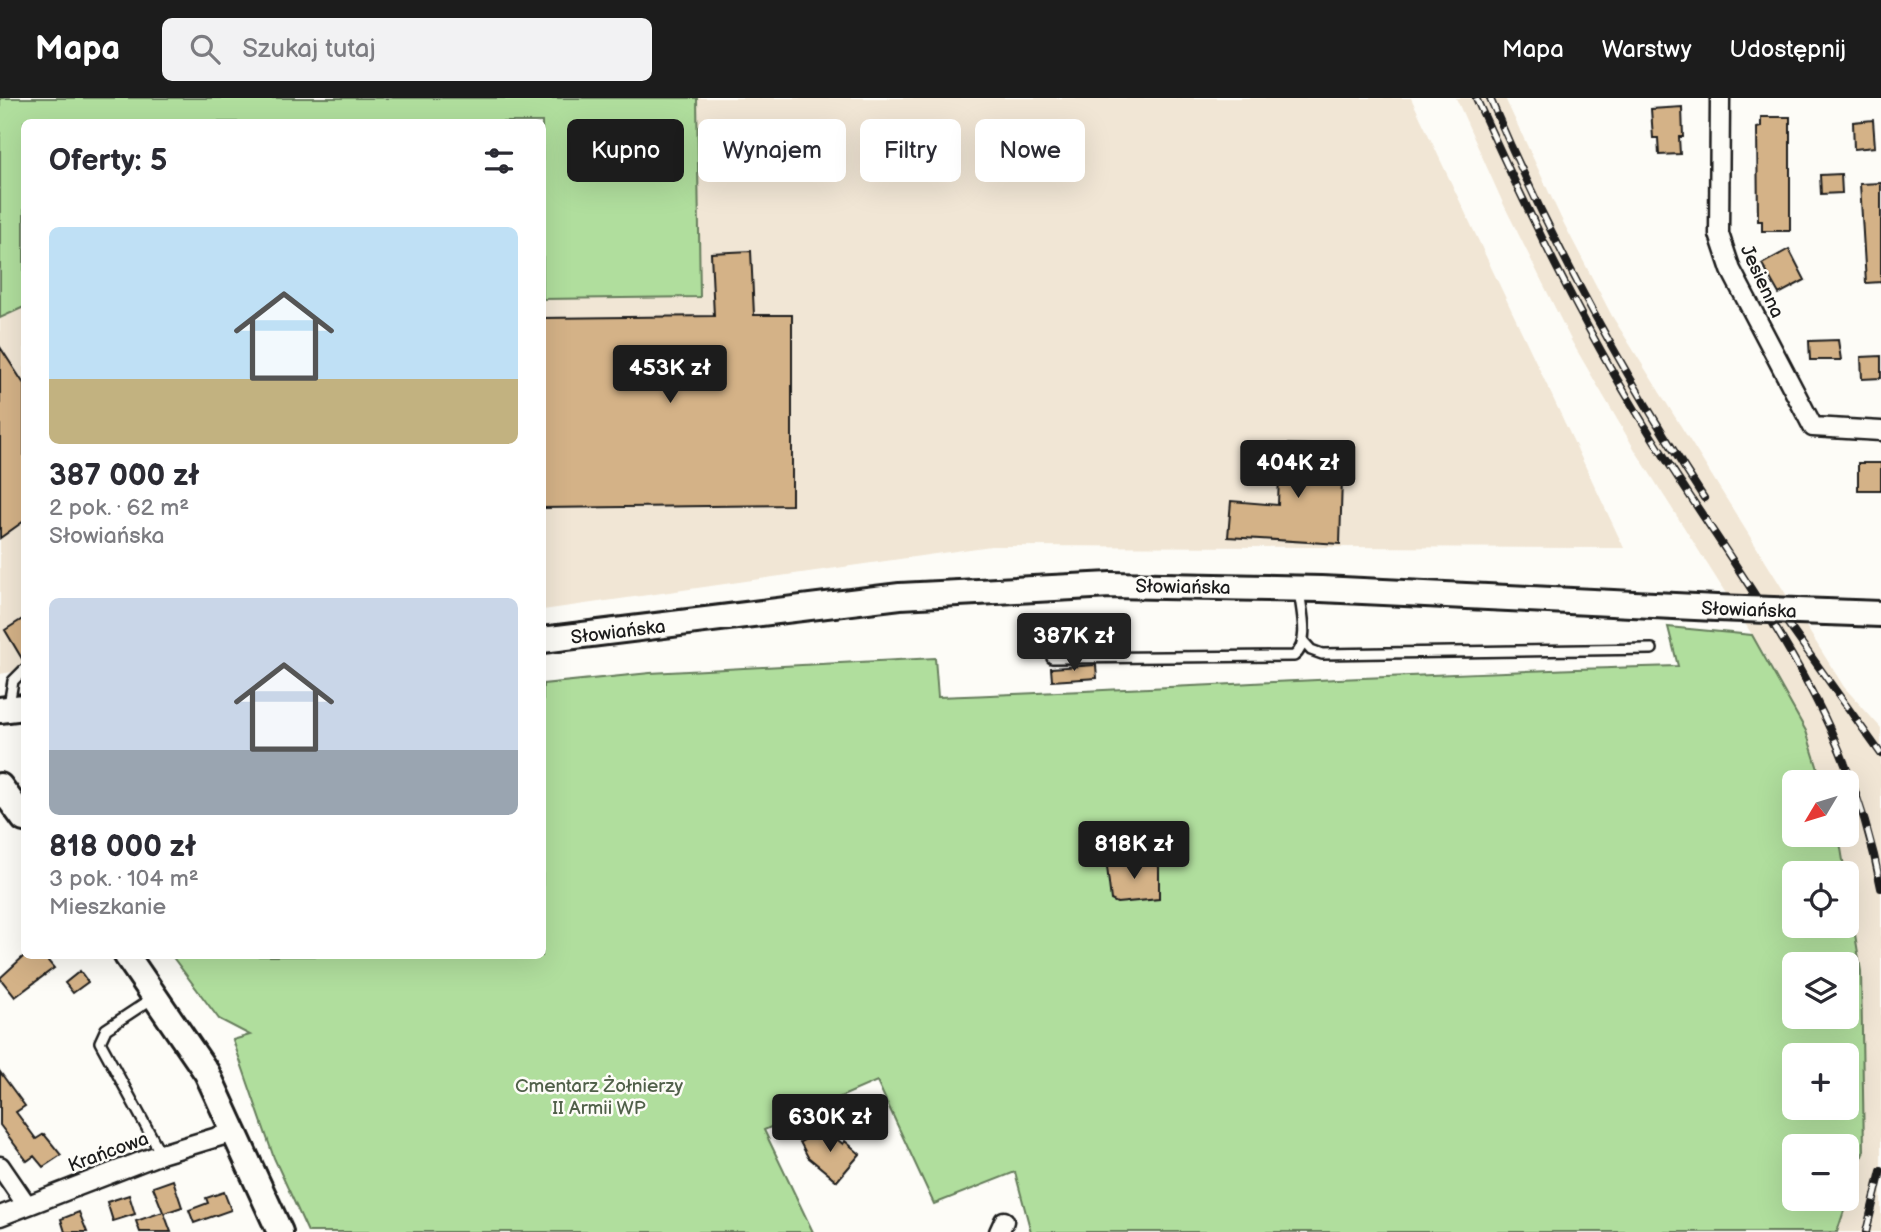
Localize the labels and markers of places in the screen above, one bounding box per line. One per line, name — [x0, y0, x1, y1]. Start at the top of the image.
pin: 453K zł — [605, 345, 735, 405]
pin: 404K zł — [1233, 440, 1363, 500]
pin: 387K zł — [1009, 614, 1139, 673]
pin: 818K zł — [1069, 822, 1199, 881]
pin: 630K zł — [765, 1094, 895, 1154]

